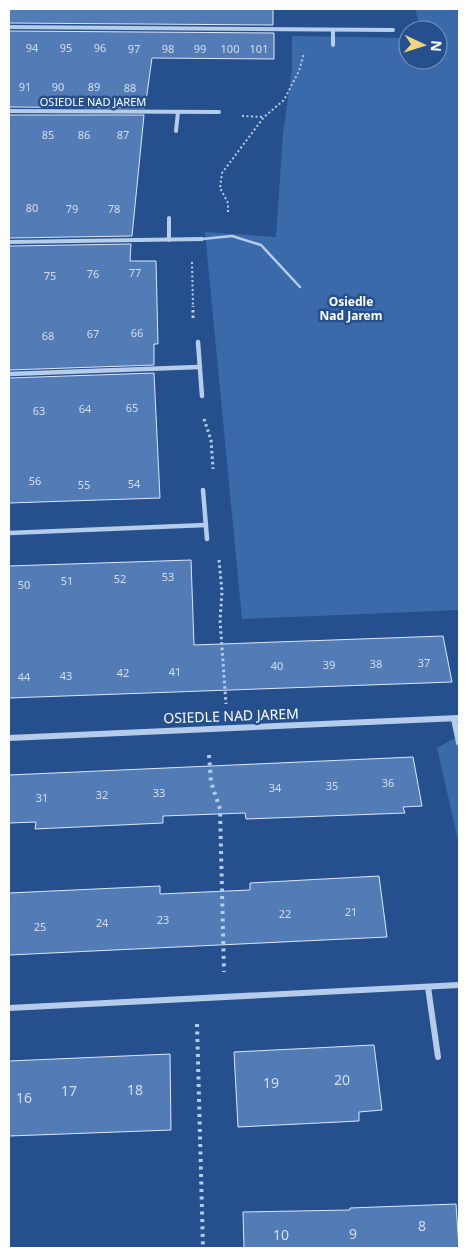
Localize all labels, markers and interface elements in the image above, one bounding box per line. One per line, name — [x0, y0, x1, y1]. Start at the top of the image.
north arrow — [398, 20, 448, 70]
house number: 94 — [26, 40, 39, 55]
house number: 95 — [60, 40, 72, 55]
house number: 96 — [94, 40, 106, 55]
text: N — [427, 40, 446, 52]
house number: 97 — [128, 41, 140, 56]
house number: 98 — [162, 41, 174, 56]
house number: 99 — [194, 41, 206, 56]
house number: 100 — [221, 41, 239, 56]
house number: 101 — [250, 41, 268, 56]
house number: 91 — [19, 79, 31, 94]
house number: 90 — [52, 79, 64, 94]
house number: 89 — [88, 79, 100, 94]
house number: 88 — [124, 80, 136, 95]
street label: OSIEDLE NAD JAREM — [40, 94, 146, 109]
house number: 85 — [42, 127, 54, 142]
house number: 86 — [78, 127, 90, 142]
house number: 87 — [117, 127, 129, 142]
house number: 80 — [26, 200, 38, 215]
house number: 79 — [66, 201, 78, 216]
house number: 78 — [108, 201, 120, 216]
house number: 77 — [129, 265, 141, 280]
house number: 76 — [87, 266, 99, 281]
house number: 75 — [44, 268, 56, 283]
district label: Osiedle Nad Jarem — [320, 293, 382, 324]
house number: 66 — [131, 325, 143, 340]
house number: 67 — [87, 326, 99, 341]
house number: 68 — [42, 328, 54, 343]
house number: 65 — [126, 400, 138, 415]
house number: 64 — [79, 401, 92, 416]
house number: 63 — [33, 403, 45, 418]
house number: 56 — [29, 473, 41, 488]
house number: 54 — [128, 476, 141, 491]
house number: 55 — [78, 477, 90, 492]
house number: 53 — [162, 569, 174, 584]
house number: 52 — [114, 571, 126, 586]
house number: 51 — [61, 573, 73, 588]
house number: 50 — [18, 577, 30, 592]
house number: 37 — [418, 655, 430, 670]
house number: 38 — [370, 656, 382, 671]
house number: 39 — [323, 657, 335, 672]
house number: 40 — [271, 658, 283, 673]
house number: 41 — [169, 664, 181, 679]
house number: 42 — [117, 665, 129, 680]
house number: 43 — [60, 668, 72, 683]
house number: 44 — [18, 669, 31, 684]
street label: OSIEDLE NAD JAREM — [163, 704, 299, 727]
house number: 36 — [382, 775, 394, 790]
house number: 35 — [326, 778, 338, 793]
house number: 34 — [269, 780, 282, 795]
house number: 33 — [153, 785, 165, 800]
house number: 32 — [96, 787, 108, 802]
house number: 31 — [36, 790, 48, 805]
house number: 21 — [345, 904, 357, 919]
house number: 22 — [279, 906, 291, 921]
house number: 23 — [157, 912, 169, 927]
house number: 24 — [96, 915, 109, 930]
house number: 25 — [34, 919, 46, 934]
house number: 20 — [334, 1070, 350, 1089]
house number: 19 — [263, 1073, 279, 1092]
house number: 18 — [127, 1080, 143, 1099]
house number: 17 — [61, 1081, 77, 1100]
house number: 16 — [16, 1088, 32, 1107]
house number: 8 — [418, 1216, 426, 1235]
house number: 9 — [349, 1224, 357, 1243]
house number: 10 — [273, 1225, 289, 1244]

